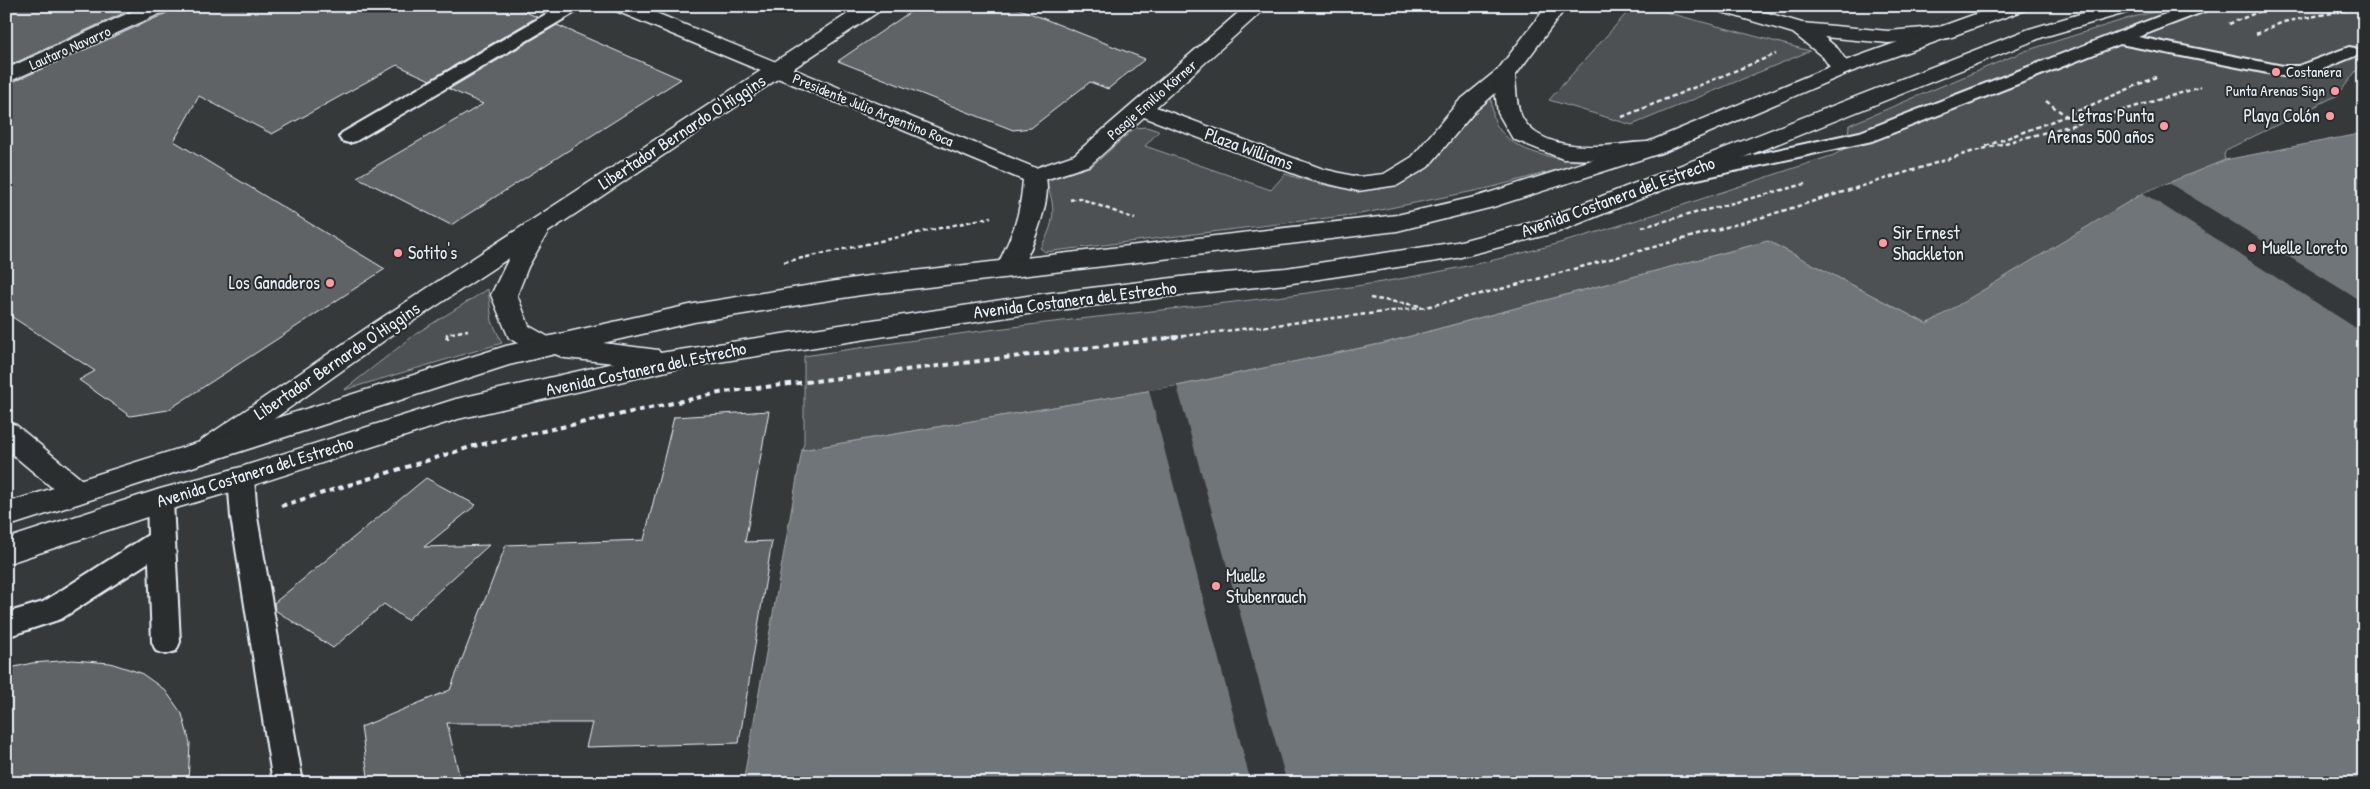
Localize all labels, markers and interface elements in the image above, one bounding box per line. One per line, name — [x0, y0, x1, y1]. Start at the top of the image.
street label: Lautaro Navarro — [26, 20, 114, 75]
street label: Pasaje Emilio Körner — [1102, 55, 1201, 145]
place label: Costanera — [2286, 61, 2342, 82]
marker: Costanera — [2270, 66, 2282, 78]
street label: Libertador Bernardo O'Higgins — [593, 68, 770, 195]
street label: Presidente Julio Argentino Roca — [790, 68, 957, 151]
place label: Punta Arenas Sign — [2226, 80, 2325, 101]
marker: Punta Arenas Sign — [2329, 85, 2341, 97]
place label: Letras Punta Arenas 500 años — [2048, 103, 2154, 149]
place label: Playa Colón — [2243, 103, 2320, 128]
marker: Playa Colón — [2324, 110, 2336, 122]
marker: Letras Punta Arenas 500 años — [2158, 120, 2170, 132]
street label: Plaza Williams — [1201, 121, 1297, 176]
street label: Avenida Costanera del Estrecho — [1518, 150, 1718, 243]
place label: Sir Ernest Shackleton — [1893, 220, 1964, 266]
place label: Muelle Loreto — [2262, 235, 2348, 260]
marker: Sir Ernest Shackleton — [1877, 237, 1889, 249]
place label: Sotito's — [408, 240, 457, 265]
marker: Muelle Loreto — [2246, 242, 2258, 254]
marker: Sotito's — [392, 247, 404, 259]
place label: Los Ganaderos — [229, 270, 320, 295]
street label: Avenida Costanera del Estrecho — [972, 275, 1178, 324]
marker: Los Ganaderos — [324, 277, 336, 289]
street label: Libertador Bernardo O'Higgins — [249, 296, 425, 426]
street label: Avenida Costanera del Estrecho — [543, 335, 748, 402]
street label: Avenida Costanera del Estrecho — [153, 430, 356, 513]
place label: Muelle Stubenrauch — [1226, 563, 1307, 609]
marker: Muelle Stubenrauch — [1210, 580, 1222, 592]

